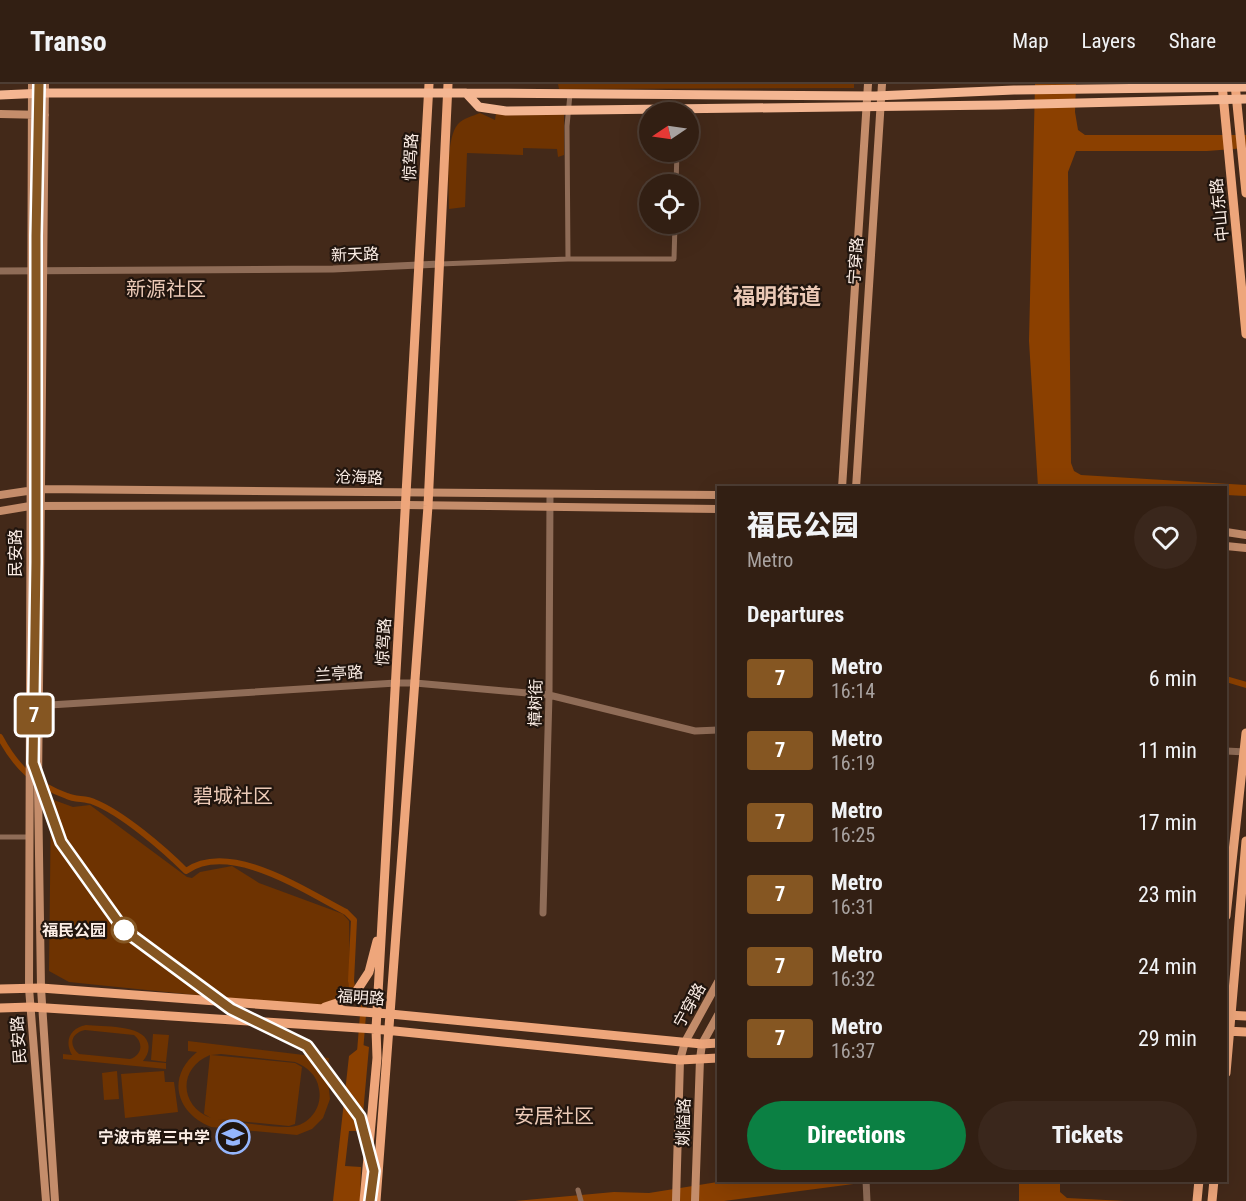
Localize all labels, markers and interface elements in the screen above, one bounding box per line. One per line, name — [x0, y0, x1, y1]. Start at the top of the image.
text: Transo — [30, 25, 107, 58]
text: Map — [1012, 29, 1049, 53]
text: Layers — [1082, 29, 1136, 53]
text: Share — [1169, 29, 1216, 53]
north arrow — [639, 102, 699, 162]
map controls — [639, 102, 699, 234]
street label: 惊驾路 — [400, 133, 421, 181]
button: locate — [639, 174, 699, 234]
street label: 中山东路 — [1207, 177, 1232, 243]
street label: 宁穿路 — [844, 236, 867, 286]
street label: 新天路 — [331, 244, 379, 265]
district label: 新源社区 — [126, 277, 206, 301]
district label: 福明街道 — [733, 284, 821, 309]
street label: 沧海路 — [335, 468, 383, 487]
button: heart — [1134, 506, 1197, 569]
text: 福民公园 — [747, 509, 859, 542]
street label: 民安路 — [6, 529, 25, 577]
text: Metro — [747, 548, 793, 572]
text: Departures — [747, 602, 844, 627]
street label: 惊驾路 — [373, 618, 394, 666]
text: Metro — [831, 654, 883, 679]
street label: 兰亭路 — [314, 662, 364, 685]
text: 7 — [775, 666, 785, 690]
text: 6 min — [1149, 666, 1197, 691]
street label: 樟树街 — [526, 679, 545, 727]
text: 16:14 — [831, 679, 875, 703]
line badge: 7 — [15, 696, 54, 734]
text: 7 — [29, 703, 39, 727]
text: Metro — [831, 726, 883, 751]
text: 7 — [775, 738, 785, 762]
text: 11 min — [1138, 738, 1197, 763]
text: 16:19 — [831, 751, 875, 775]
district label: 碧城社区 — [193, 784, 273, 808]
text: Metro — [831, 798, 883, 823]
text: 7 — [775, 810, 785, 834]
text: 17 min — [1138, 810, 1197, 835]
text: 16:25 — [831, 823, 875, 847]
text: Metro — [831, 870, 883, 895]
text: 7 — [775, 882, 785, 906]
text: 23 min — [1138, 882, 1197, 907]
text: 16:31 — [831, 895, 875, 919]
marker: 福民公园 — [111, 917, 137, 943]
place label: 福民公园 — [42, 921, 106, 940]
text: Metro — [831, 942, 883, 967]
text: 7 — [775, 954, 785, 978]
text: 24 min — [1138, 954, 1197, 979]
text: 16:32 — [831, 967, 875, 991]
street label: 宁穿路 — [669, 980, 709, 1031]
street label: 福明路 — [336, 986, 386, 1009]
text: Metro — [831, 1014, 883, 1039]
street label: 民安路 — [7, 1015, 30, 1065]
text: 7 — [775, 1026, 785, 1050]
text: 29 min — [1138, 1026, 1197, 1051]
text: 16:37 — [831, 1039, 875, 1063]
street label: 姚隘路 — [673, 1098, 694, 1146]
button: Directions — [747, 1101, 966, 1170]
button: Tickets — [978, 1101, 1197, 1170]
district label: 安居社区 — [514, 1104, 594, 1128]
school or university icon: 宁波市第三中学 — [215, 1119, 251, 1155]
place label: 宁波市第三中学 — [98, 1128, 210, 1147]

